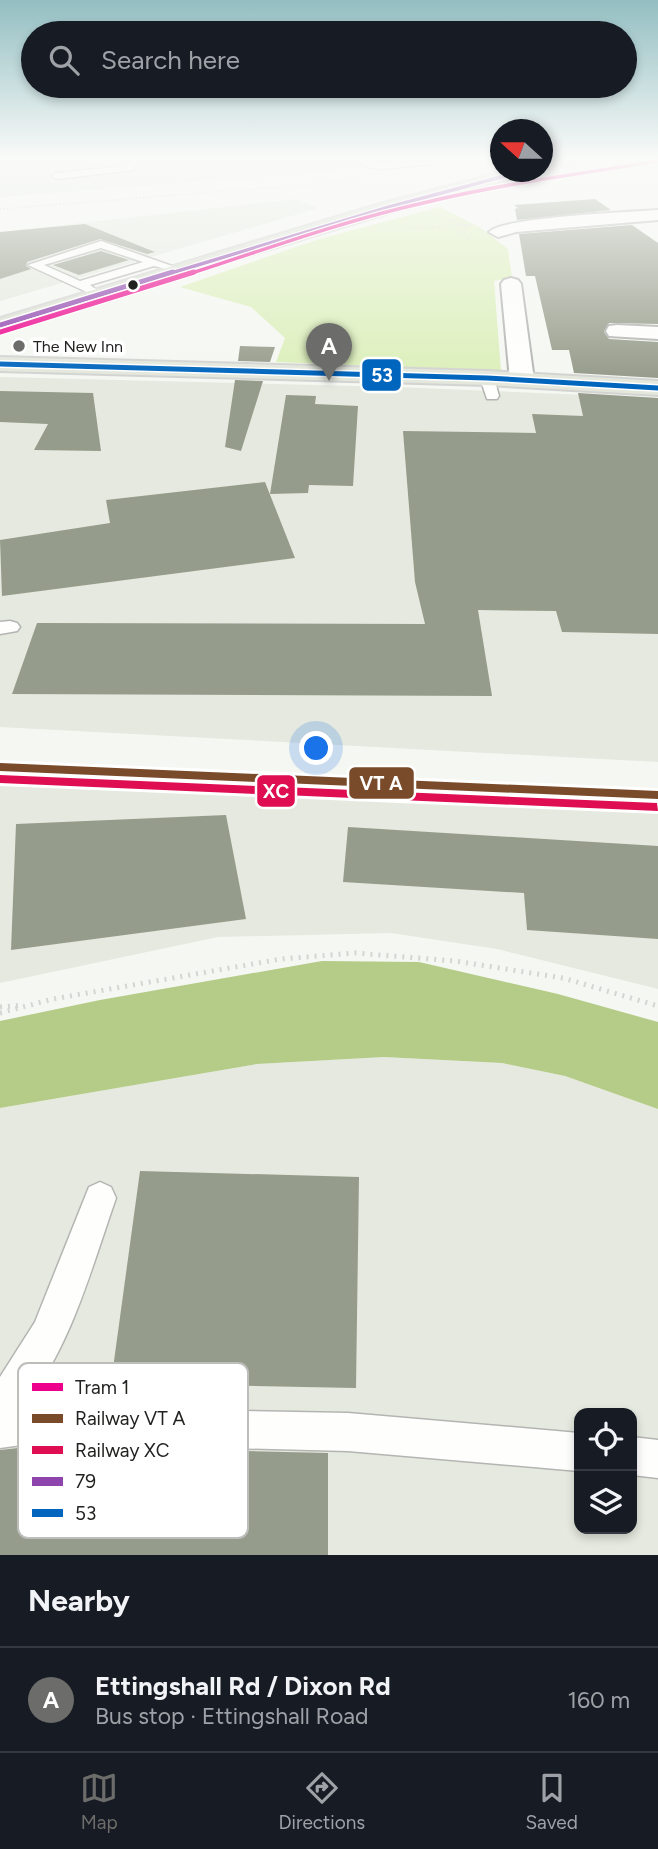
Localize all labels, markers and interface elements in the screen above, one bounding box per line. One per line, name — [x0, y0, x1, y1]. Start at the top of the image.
search box — [21, 21, 637, 98]
icon: search — [45, 41, 83, 79]
text: Search here — [101, 44, 240, 76]
north arrow — [490, 119, 553, 182]
unlabelled marker — [126, 278, 140, 292]
pin: A — [306, 323, 352, 381]
place label: The New Inn — [33, 337, 123, 356]
marker: The New Inn — [11, 338, 27, 354]
line badge: 53 — [361, 358, 402, 392]
text: 53 — [371, 364, 393, 387]
your location — [299, 731, 333, 765]
line badge: VT A — [348, 766, 415, 800]
text: VT A — [360, 772, 403, 795]
line badge: XC — [256, 774, 296, 808]
text: XC — [263, 780, 290, 803]
legend — [18, 1363, 248, 1538]
text: Tram 1 — [75, 1376, 129, 1399]
text: Railway VT A — [75, 1407, 185, 1430]
map controls — [574, 1408, 637, 1534]
button: locate — [574, 1408, 637, 1471]
text: Railway XC — [75, 1439, 170, 1462]
text: 79 — [75, 1470, 96, 1493]
button: layers — [574, 1471, 637, 1534]
text: 53 — [75, 1502, 96, 1525]
text: Nearby — [28, 1582, 130, 1619]
text: Ettingshall Rd / Dixon Rd — [95, 1670, 391, 1702]
text: A — [43, 1686, 59, 1714]
text: 160 m — [567, 1686, 630, 1714]
text: Bus stop · Ettingshall Road — [95, 1702, 368, 1730]
tab: Map — [80, 1769, 118, 1834]
tab: Directions — [278, 1769, 365, 1834]
tab: Saved — [525, 1769, 578, 1834]

